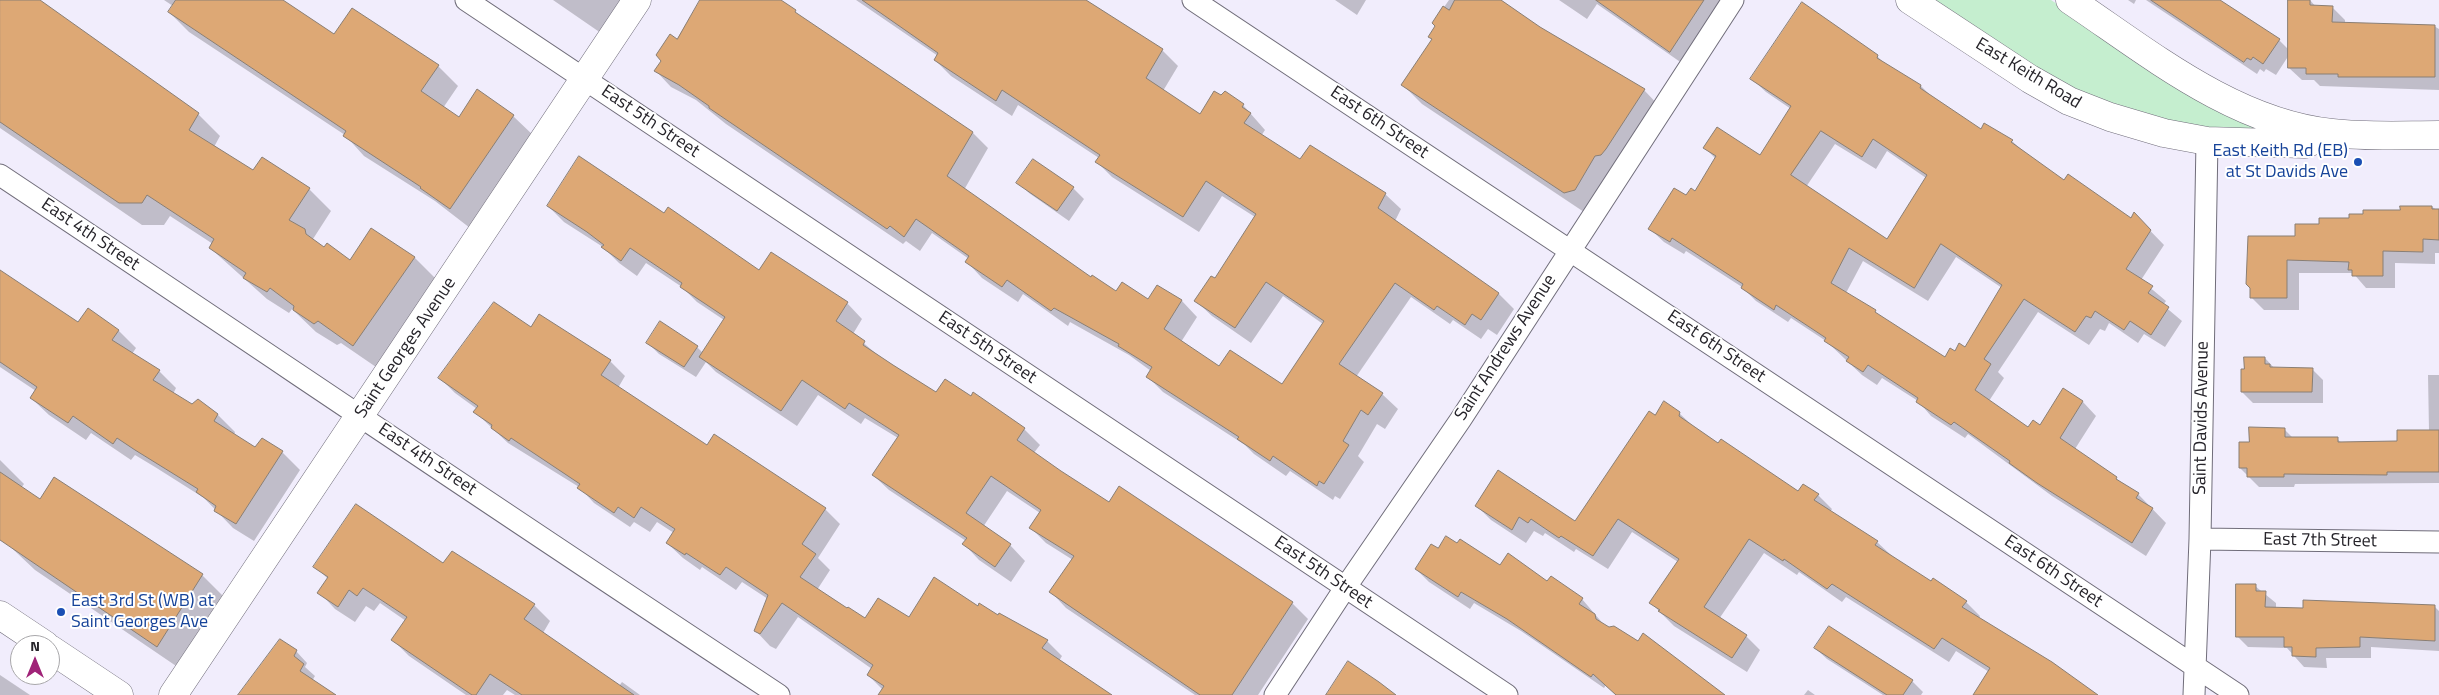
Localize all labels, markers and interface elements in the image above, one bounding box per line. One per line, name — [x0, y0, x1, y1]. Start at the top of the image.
street label: East Keith Road — [1971, 34, 2085, 114]
street label: East 5th Street — [597, 81, 703, 163]
street label: East 6th Street — [1326, 82, 1432, 164]
place label: East Keith Rd (EB) at St Davids Ave — [2212, 141, 2348, 183]
marker: East Keith Rd (EB) at St Davids Ave — [2352, 156, 2364, 168]
street label: East 4th Street — [37, 194, 143, 276]
street label: Saint Andrews Avenue — [1451, 271, 1561, 425]
street label: Saint Georges Avenue — [351, 273, 461, 423]
street label: East 6th Street — [1663, 306, 1769, 388]
street label: East 5th Street — [934, 307, 1040, 389]
street label: Saint Davids Avenue — [2190, 341, 2214, 495]
street label: East 4th Street — [374, 419, 480, 501]
street label: East 7th Street — [2263, 529, 2377, 553]
street label: East 6th Street — [2000, 531, 2106, 613]
street label: East 5th Street — [1270, 532, 1376, 614]
place label: East 3rd St (WB) at Saint Georges Ave — [71, 591, 214, 634]
marker: East 3rd St (WB) at Saint Georges Ave — [55, 606, 67, 618]
north arrow — [10, 635, 60, 685]
text: N — [30, 635, 40, 656]

